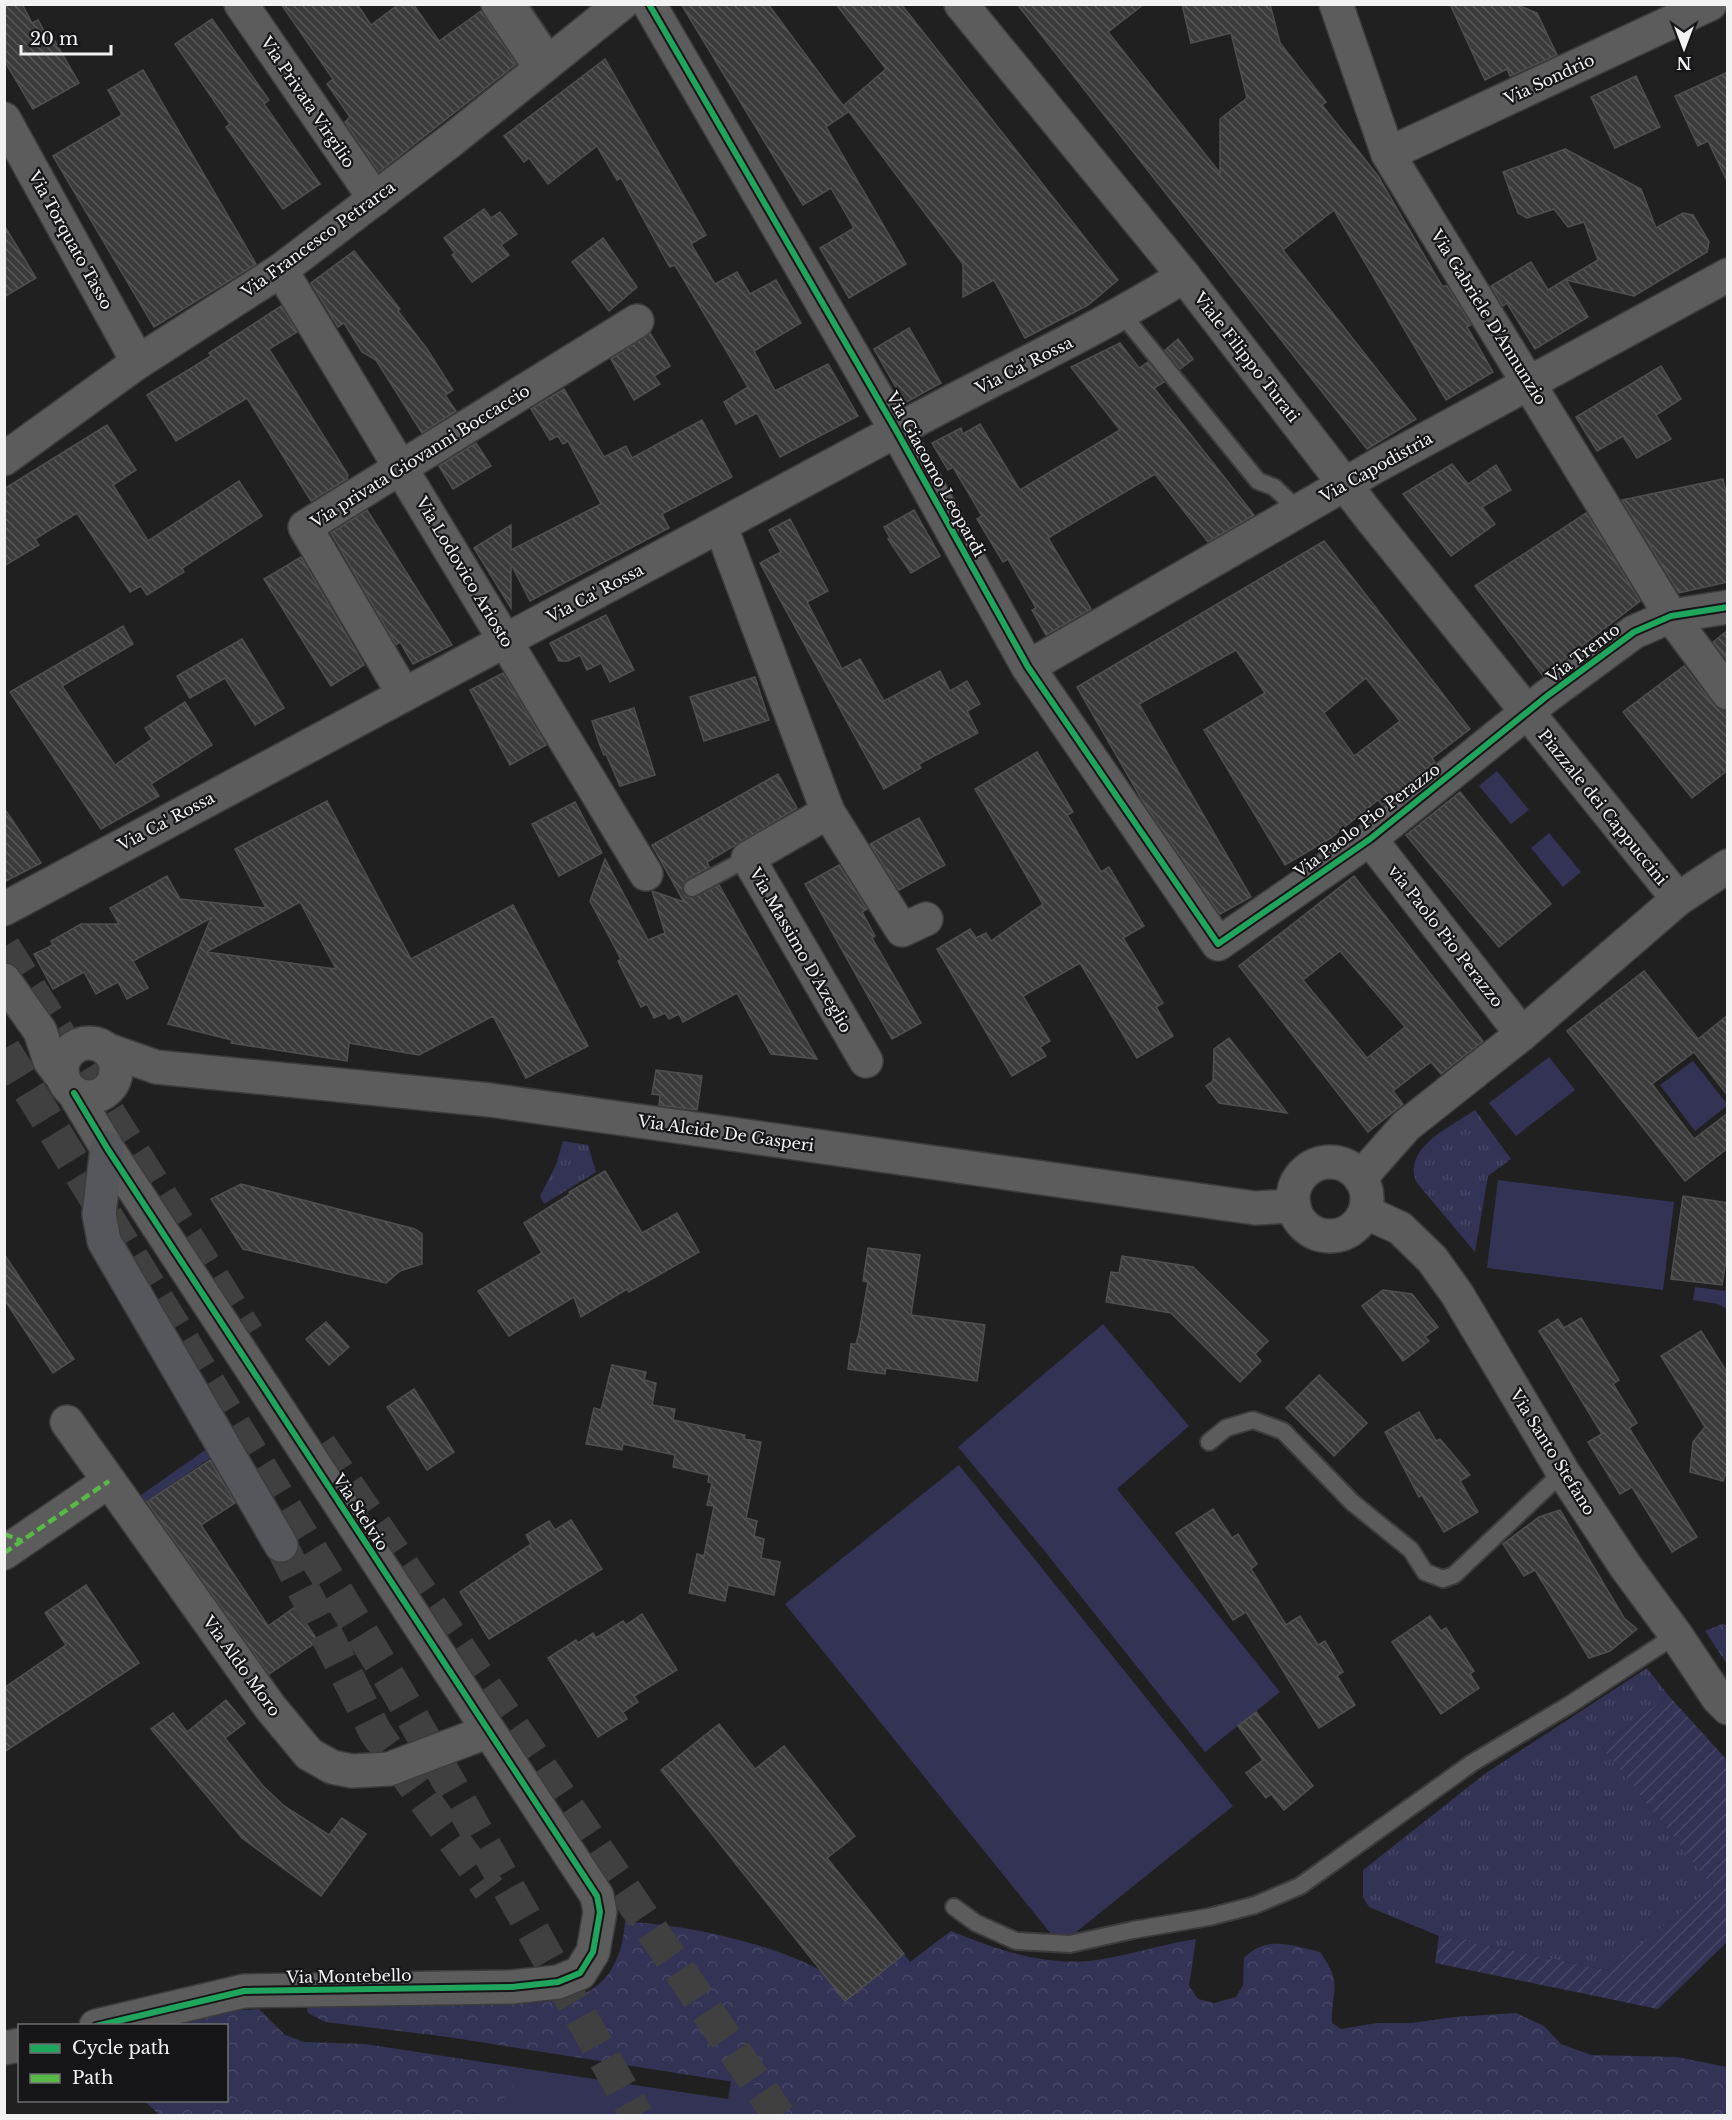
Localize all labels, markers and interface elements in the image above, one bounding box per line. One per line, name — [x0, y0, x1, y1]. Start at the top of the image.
scale bar — [21, 18, 111, 56]
north arrow — [1654, 18, 1714, 78]
text: 20 m — [30, 28, 78, 50]
street label: Via Privata Virgilio — [256, 32, 359, 171]
street label: Via Sondrio — [1500, 49, 1597, 109]
text: N — [1676, 53, 1692, 73]
street label: Via Torquato Tasso — [24, 166, 117, 313]
street label: Via Francesco Petrarca — [236, 176, 399, 302]
street label: Via Gabriele D'Annunzio — [1426, 225, 1551, 408]
street label: Viale Filippo Turati — [1189, 287, 1304, 426]
street label: Via Ca' Rossa — [971, 332, 1076, 399]
street label: Via privata Giovanni Boccaccio — [306, 380, 533, 533]
street label: Via Giacomo Leopardi — [882, 387, 990, 560]
street label: Via Capodistria — [1315, 428, 1436, 507]
street label: Via Lodovico Ariosto — [412, 492, 518, 651]
street label: Via Ca' Rossa — [542, 559, 647, 627]
street label: Via Trento — [1542, 619, 1624, 688]
street label: Piazzale dei Cappuccini — [1534, 725, 1672, 889]
street label: Via Paolo Pio Perazzo — [1289, 759, 1444, 882]
street label: Via Ca' Rossa — [113, 787, 218, 855]
street label: via Paolo Pio Perazzo — [1384, 861, 1508, 1011]
street label: Via Massimo D'Azeglio — [745, 863, 856, 1036]
street label: Via Alcide De Gasperi — [636, 1111, 816, 1155]
street label: Via Santo Stefano — [1506, 1384, 1600, 1519]
street label: Via Stelvio — [328, 1469, 393, 1554]
street label: Via Aldo Moro — [198, 1611, 285, 1720]
street label: Via Montebello — [285, 1965, 412, 1987]
legend — [18, 2024, 228, 2102]
text: Cycle path — [72, 2037, 170, 2059]
text: Path — [72, 2067, 113, 2089]

